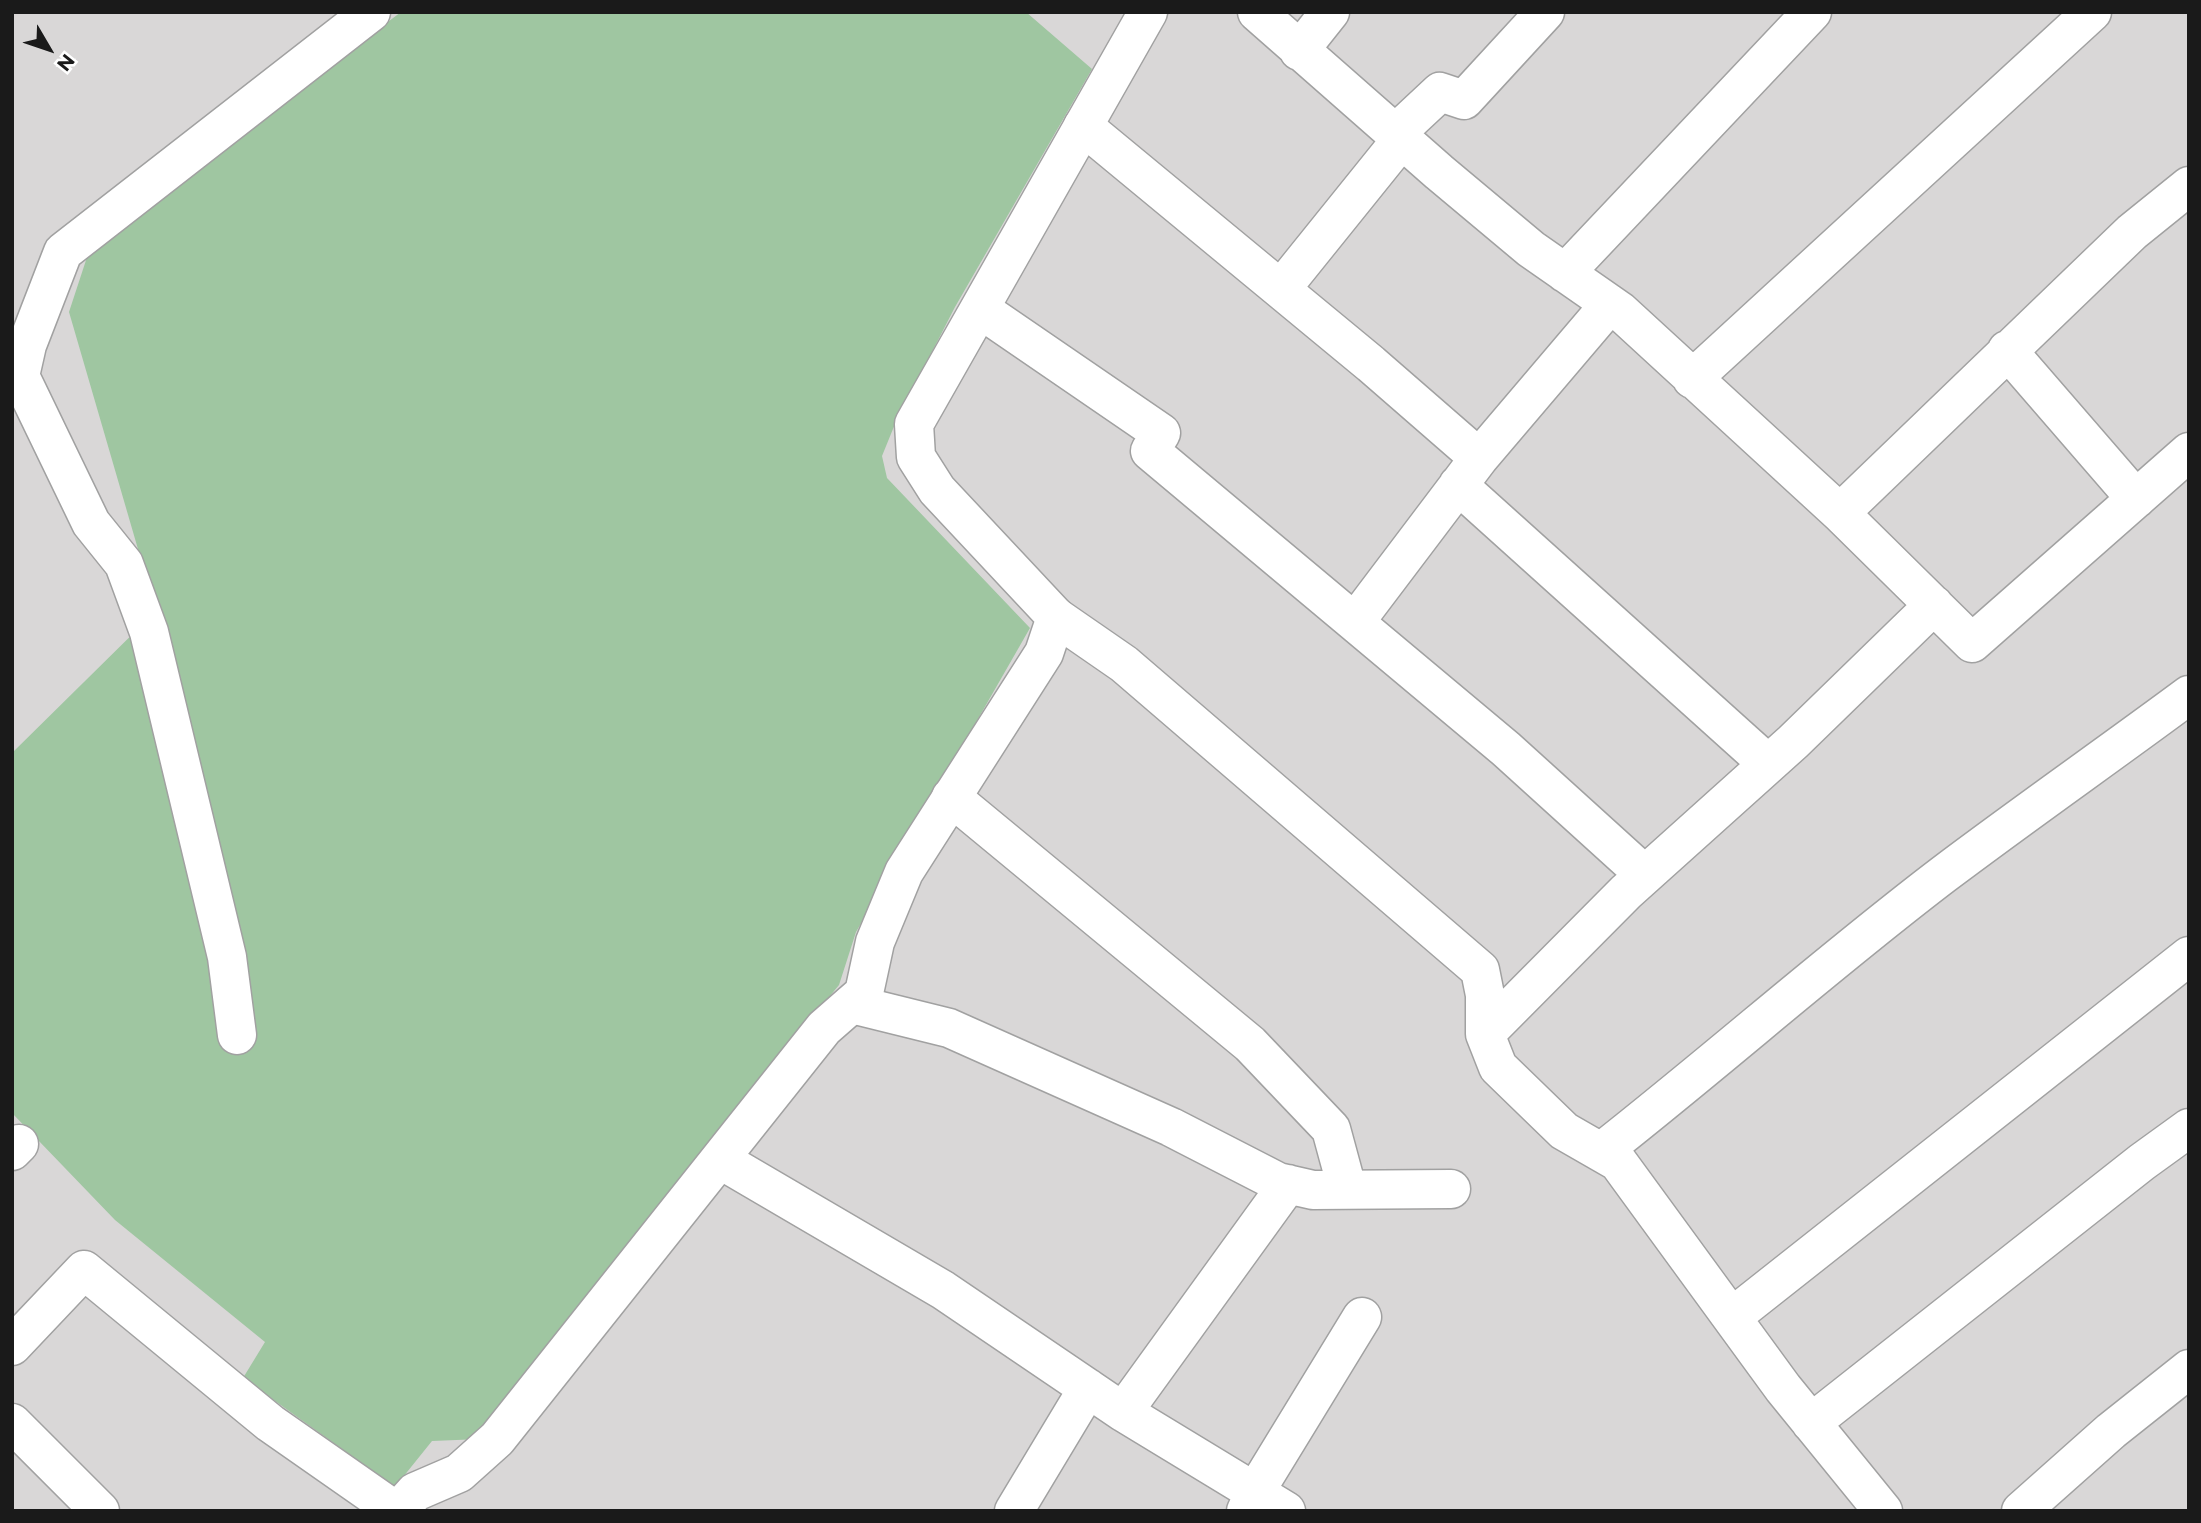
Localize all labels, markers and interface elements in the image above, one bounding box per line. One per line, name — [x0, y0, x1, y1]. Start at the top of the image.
north arrow — [14, 14, 84, 84]
text: N — [52, 49, 79, 76]

